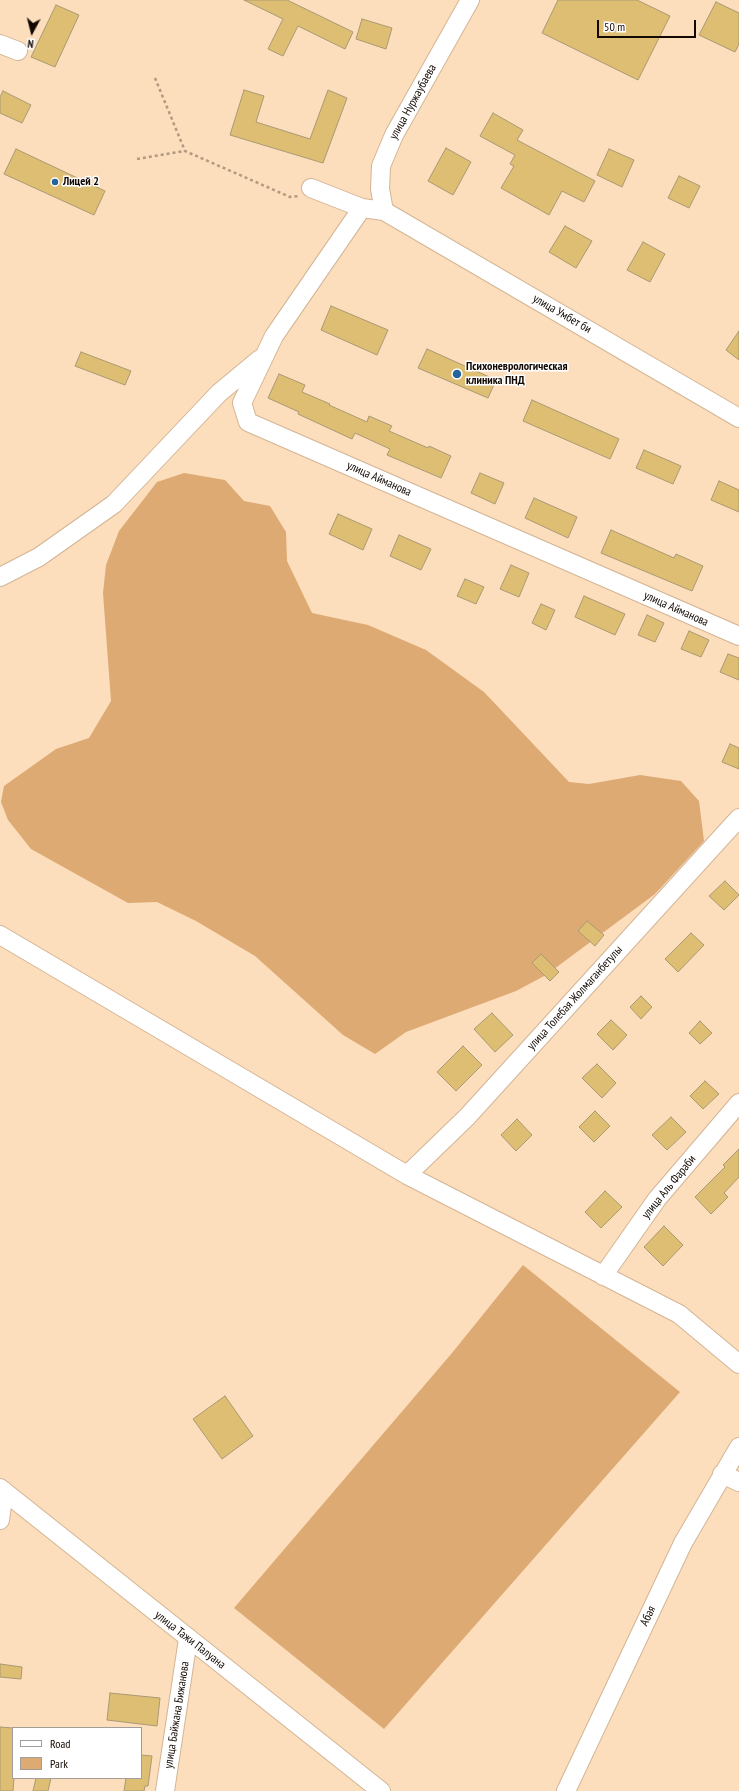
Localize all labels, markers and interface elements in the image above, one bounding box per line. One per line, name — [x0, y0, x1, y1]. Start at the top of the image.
north arrow — [12, 12, 52, 52]
scale bar — [599, 12, 698, 38]
text: 50 m — [604, 19, 625, 34]
text: N — [27, 37, 34, 51]
street label: улица Нуржаубаева — [386, 62, 440, 142]
place label: Лицей 2 — [63, 175, 99, 189]
marker: Лицей 2 — [50, 177, 60, 187]
street label: улица Умбет би — [530, 291, 594, 337]
place label: Психоневрологическая клиника ПНД — [466, 360, 568, 388]
marker: Психоневрологическая клиника ПНД — [451, 368, 463, 380]
street label: улица Айманова — [344, 458, 414, 500]
street label: улица Айманова — [641, 588, 711, 630]
street label: улица Толебая Жолмаганбетулы — [524, 943, 626, 1053]
street label: улица Аль Фараби — [639, 1152, 699, 1222]
street label: Абая — [637, 1604, 659, 1628]
street label: улица Тажи Палуана — [152, 1608, 228, 1672]
street label: улица Байжана Бижанова — [161, 1660, 193, 1770]
legend — [12, 1727, 142, 1779]
text: Road — [50, 1736, 70, 1751]
text: Park — [50, 1756, 68, 1771]

